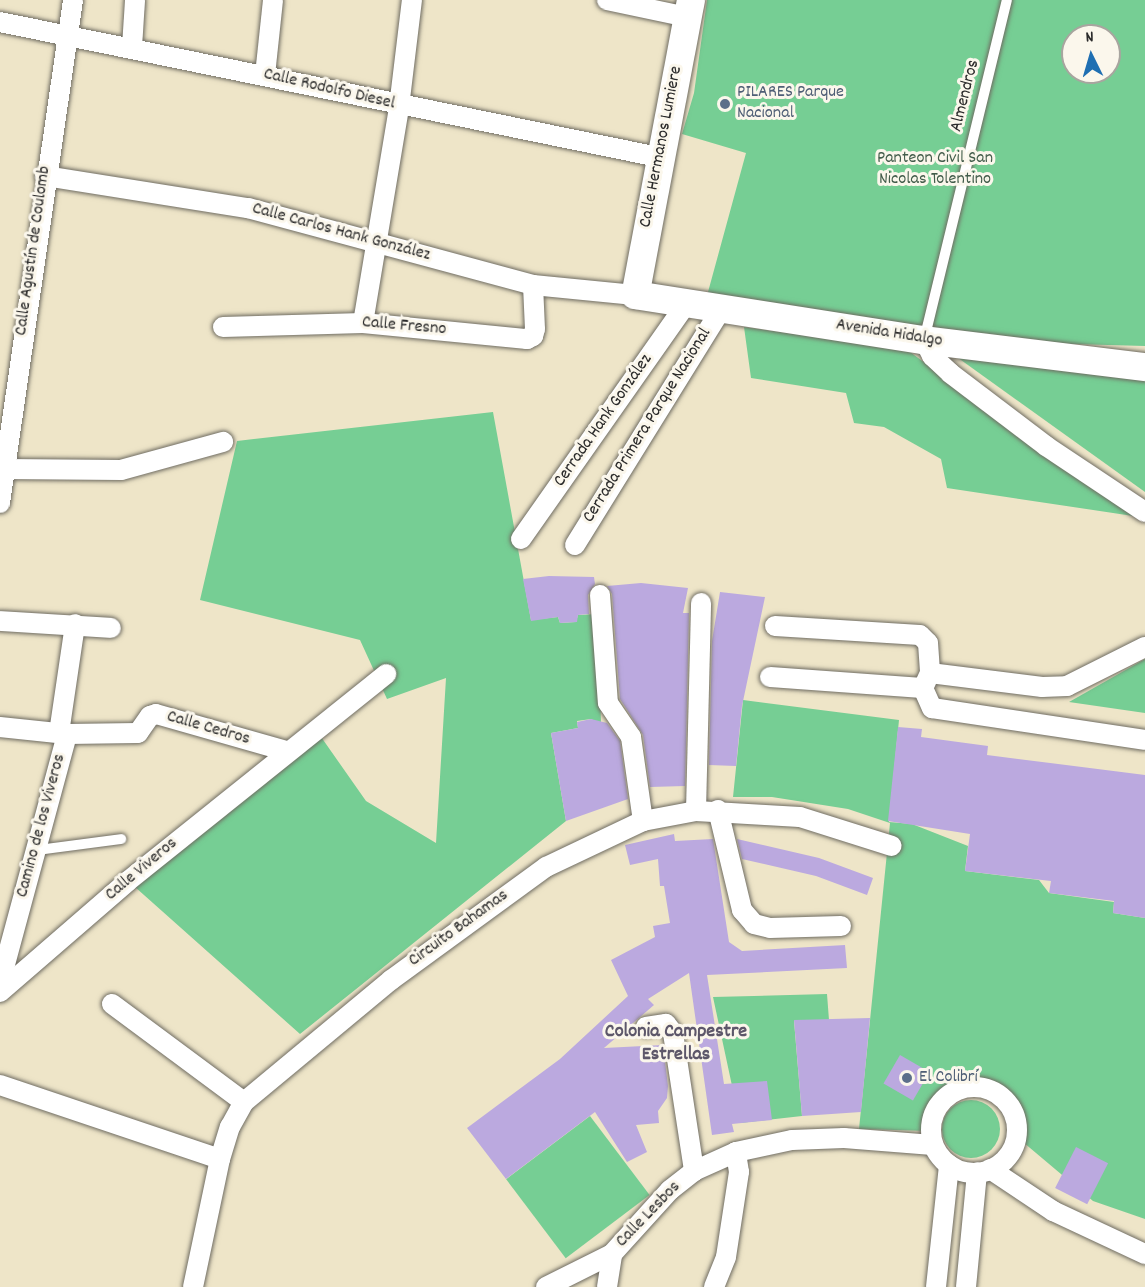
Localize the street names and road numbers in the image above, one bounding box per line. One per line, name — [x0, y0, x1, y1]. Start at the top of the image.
street label: Almendros — [947, 58, 985, 134]
street label: Calle Rodolfo Diesel — [261, 64, 397, 116]
street label: Calle Hermanos Lumiere — [636, 64, 688, 230]
street label: Calle Agustín de Coulomb — [11, 165, 57, 337]
street label: Calle Carlos Hank González — [249, 199, 433, 267]
street label: Calle Fresno — [361, 313, 447, 341]
street label: Avenida Hidalgo — [834, 315, 944, 353]
street label: Cerrada Primera Parque Nacional — [579, 325, 717, 527]
street label: Cerrada Hank González — [550, 350, 658, 492]
street label: Calle Cedros — [164, 707, 252, 751]
street label: Camino de los Viveros — [12, 752, 72, 900]
street label: Calle Viveros — [102, 834, 182, 906]
street label: Circuito Bahamas — [405, 886, 513, 972]
street label: Calle Lesbos — [612, 1177, 686, 1253]

